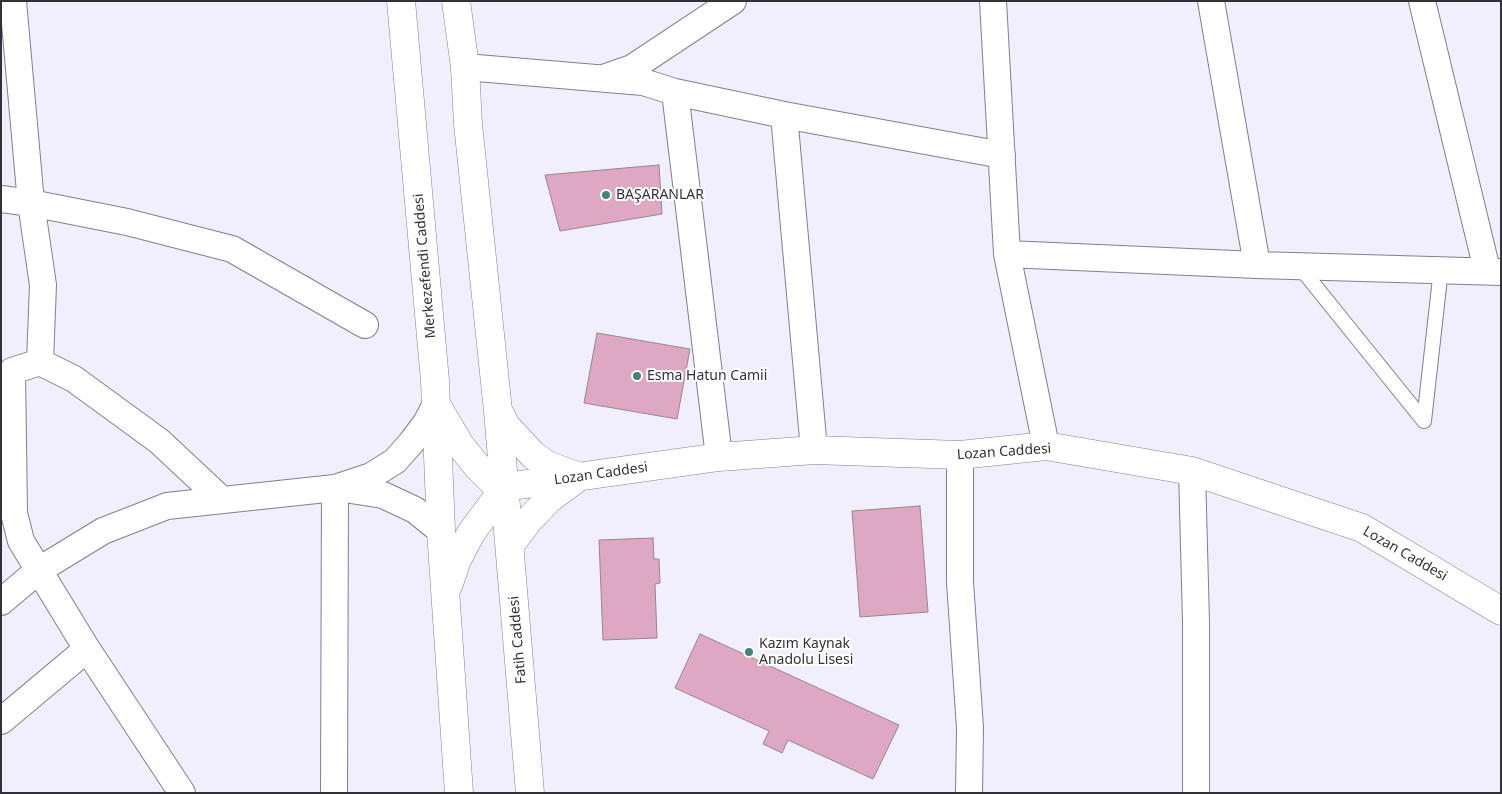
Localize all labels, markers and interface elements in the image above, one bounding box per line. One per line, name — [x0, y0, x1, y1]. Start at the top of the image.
place label: BAŞARANLAR — [616, 187, 704, 203]
marker: BAŞARANLAR — [600, 189, 612, 201]
street label: Merkezefendi Caddesi — [410, 193, 440, 339]
place label: Esma Hatun Camii — [647, 368, 767, 384]
marker: Esma Hatun Camii — [631, 370, 643, 382]
street label: Lozan Caddesi — [956, 440, 1052, 464]
street label: Lozan Caddesi — [553, 459, 649, 489]
street label: Lozan Caddesi — [1360, 523, 1450, 585]
street label: Fatih Caddesi — [506, 595, 530, 685]
place label: Kazım Kaynak Anadolu Lisesi — [759, 636, 853, 669]
marker: Kazım Kaynak Anadolu Lisesi — [743, 646, 755, 658]

